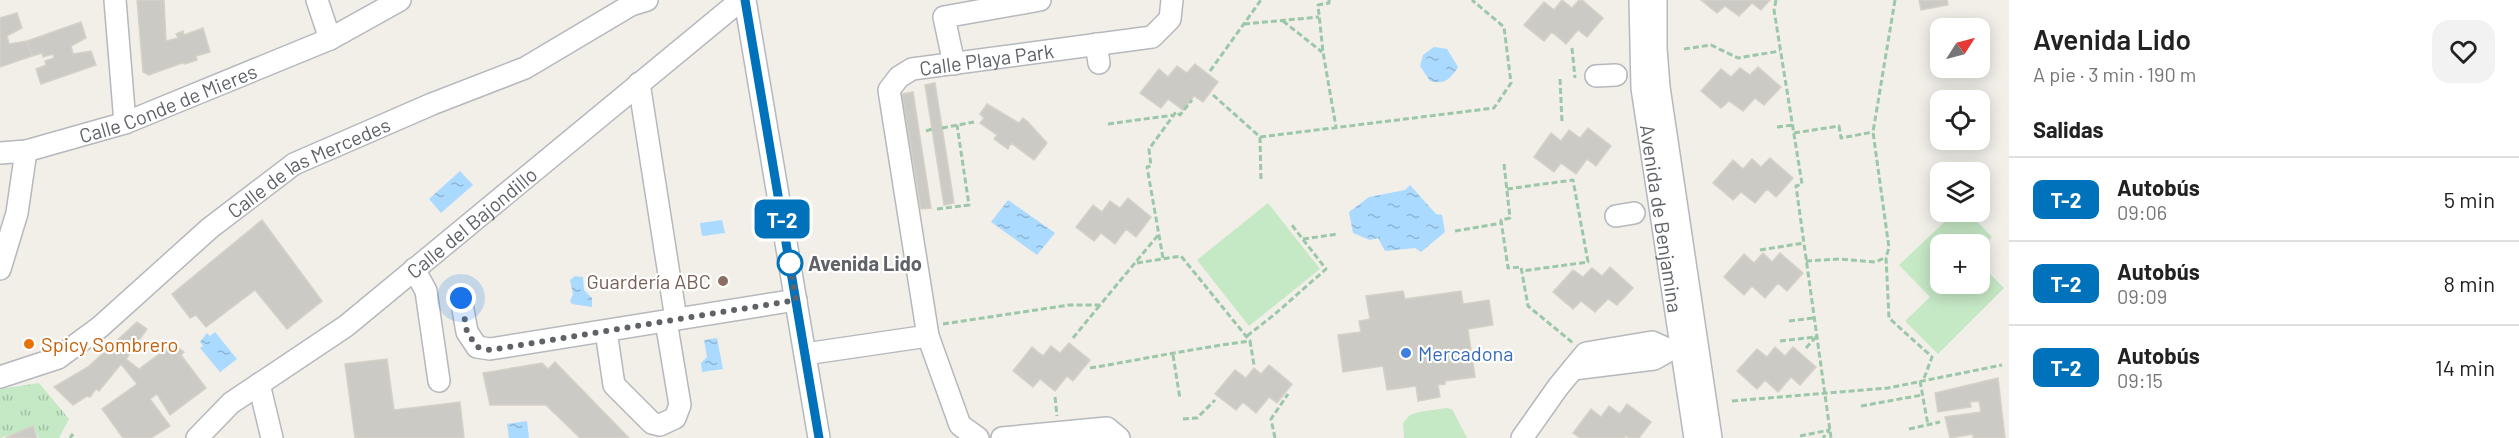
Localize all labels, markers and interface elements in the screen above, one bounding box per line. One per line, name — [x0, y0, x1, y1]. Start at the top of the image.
north arrow — [1930, 18, 1990, 78]
map controls — [1930, 18, 1990, 294]
button: heart — [2432, 20, 2495, 83]
text: Avenida Lido — [2033, 22, 2191, 56]
street label: Calle Playa Park — [918, 38, 1055, 80]
street label: Calle Conde de Mieres — [76, 58, 260, 147]
text: A pie · 3 min · 190 m — [2033, 62, 2196, 86]
button: locate — [1930, 90, 1990, 150]
street label: Calle de las Mercedes — [222, 112, 394, 223]
text: Salidas — [2033, 116, 2104, 142]
street label: Avenida de Benjamina — [1636, 123, 1688, 314]
street label: Calle del Bajondillo — [402, 162, 542, 283]
button: layers — [1930, 162, 1990, 222]
text: Autobús — [2117, 174, 2200, 200]
text: 5 min — [2444, 186, 2495, 212]
text: T-2 — [2051, 187, 2081, 212]
line badge: T-2 — [748, 200, 816, 238]
text: 09:06 — [2117, 200, 2167, 224]
text: T-2 — [767, 207, 797, 232]
button: + — [1930, 234, 1990, 294]
marker: Avenida Lido — [777, 250, 803, 276]
place label: Avenida Lido — [808, 251, 922, 275]
text: Autobús — [2117, 258, 2200, 284]
place label: Guardería ABC — [587, 269, 711, 293]
text: 8 min — [2443, 270, 2495, 296]
text: T-2 — [2051, 271, 2081, 296]
marker: Guardería ABC — [716, 274, 730, 288]
your location — [446, 283, 476, 313]
text: 09:09 — [2117, 284, 2167, 308]
place label: Spicy Sombrero — [41, 332, 178, 356]
marker: Spicy Sombrero — [22, 337, 36, 351]
place label: Mercadona — [1418, 341, 1514, 365]
text: Autobús — [2117, 342, 2200, 368]
marker: Mercadona — [1399, 346, 1413, 360]
text: 14 min — [2435, 354, 2495, 380]
text: T-2 — [2051, 355, 2081, 380]
text: 09:15 — [2117, 368, 2163, 392]

